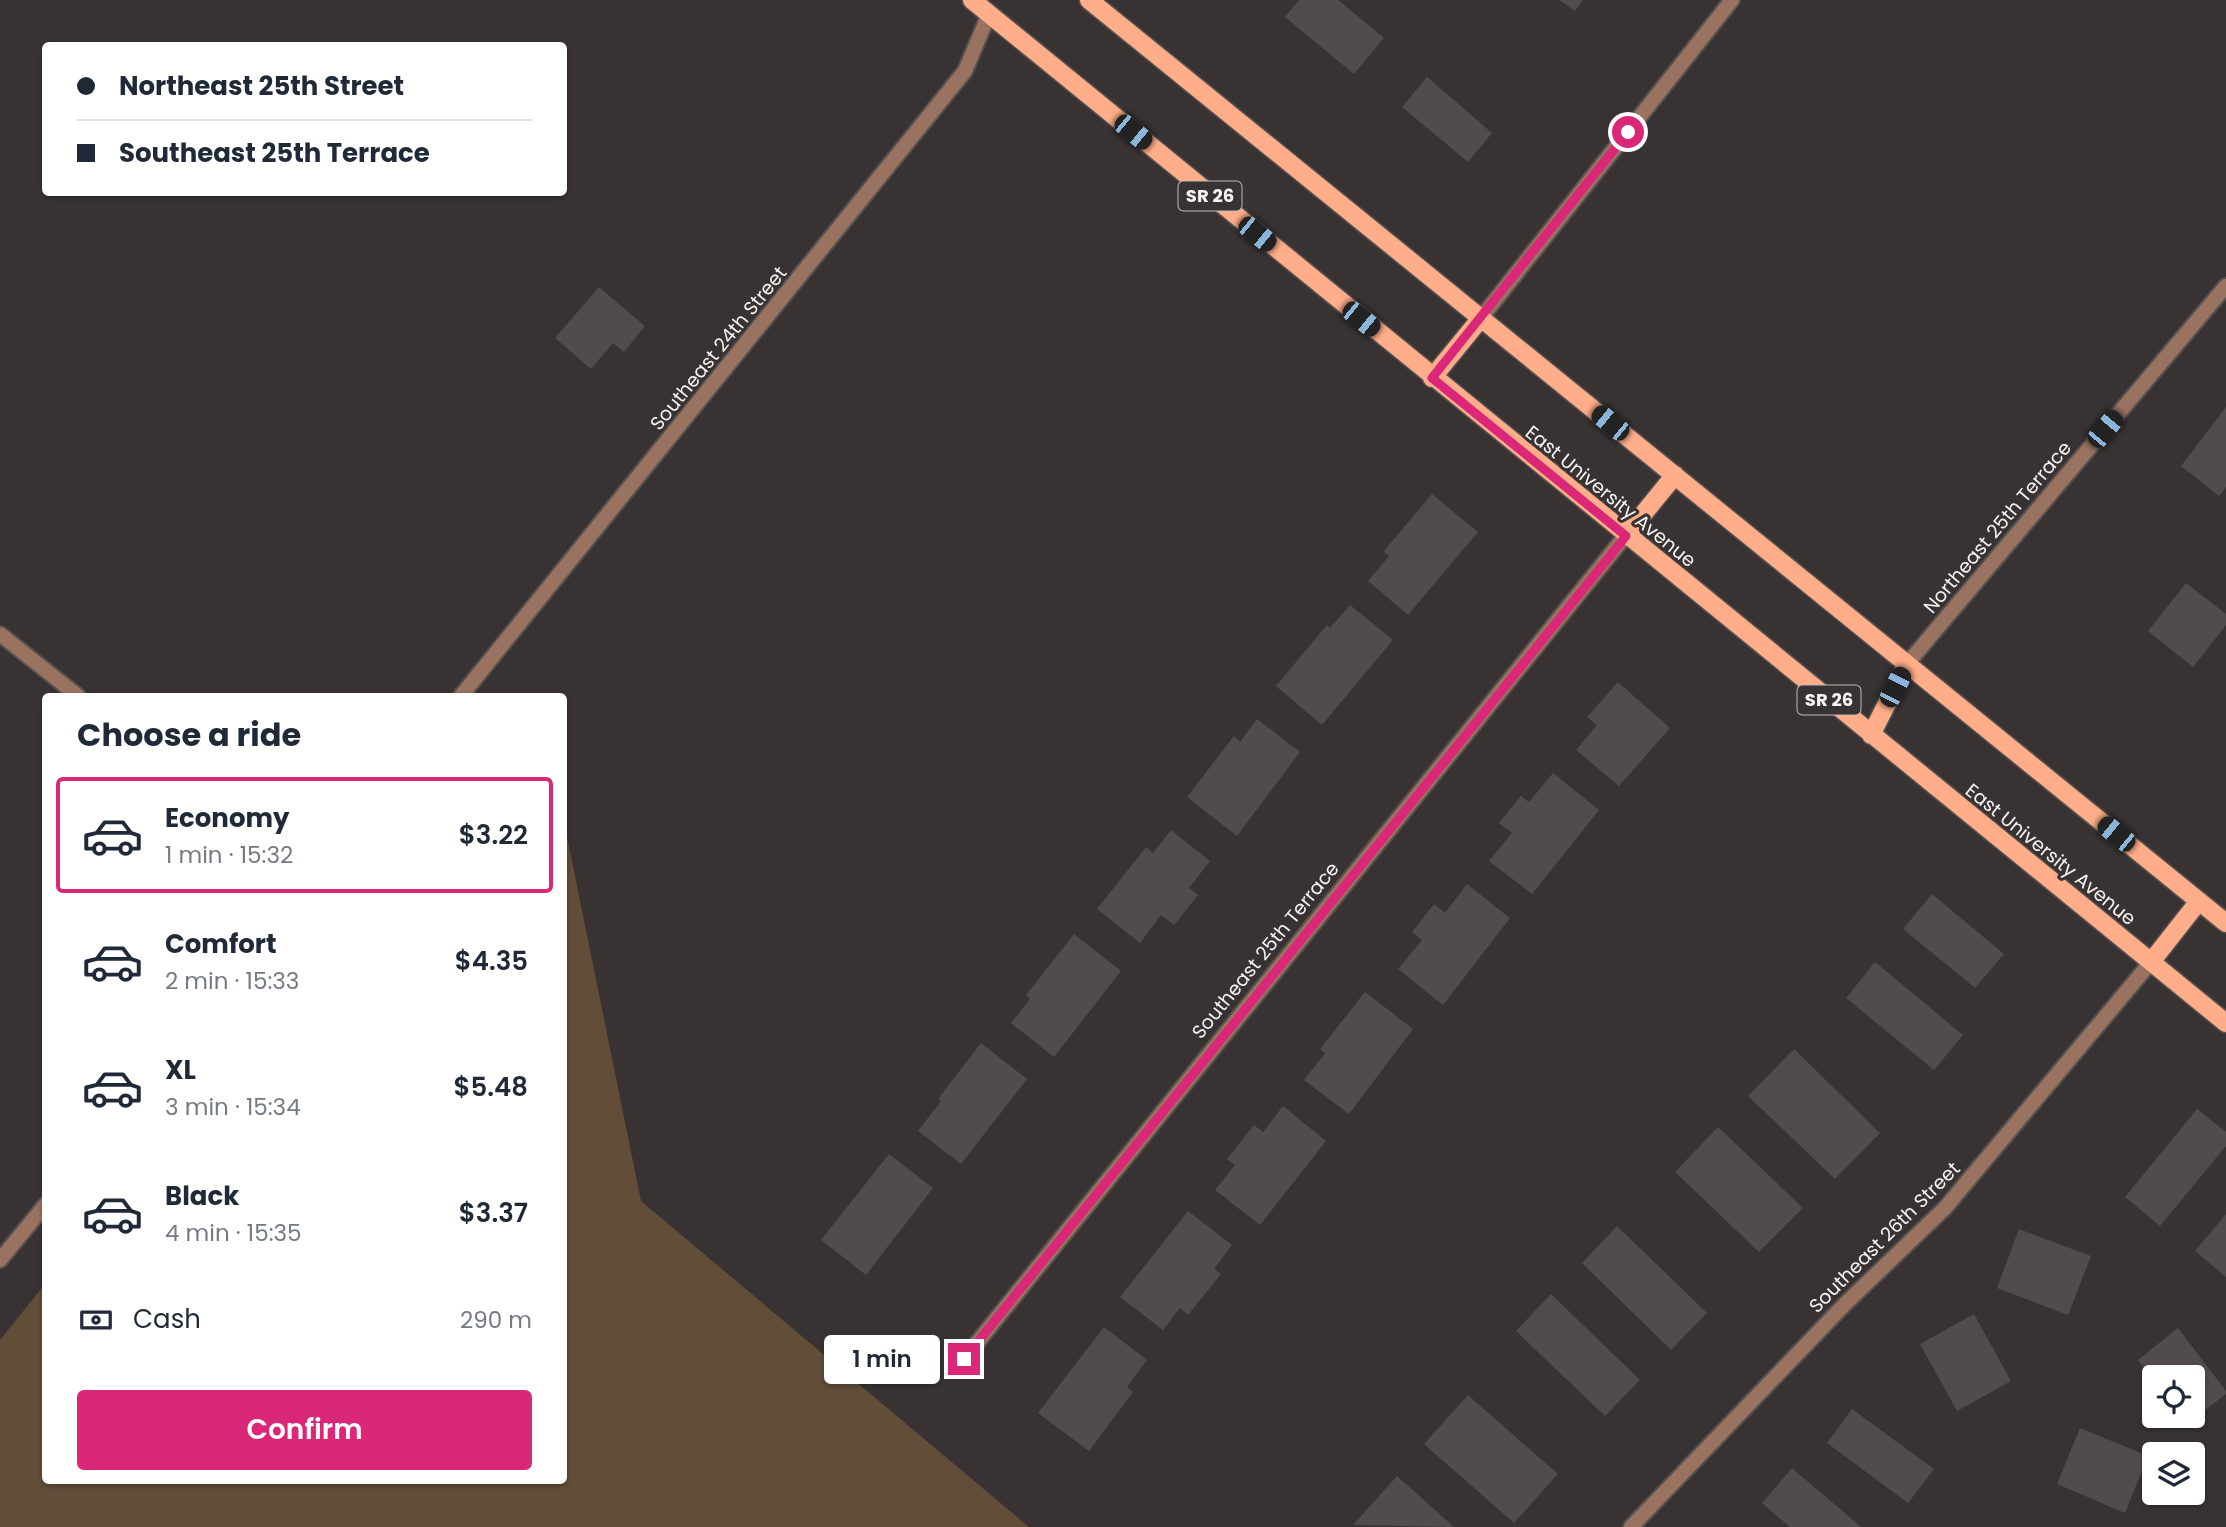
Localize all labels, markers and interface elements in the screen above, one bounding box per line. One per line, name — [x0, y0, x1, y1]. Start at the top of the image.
text: Northeast 25th Street — [119, 68, 404, 104]
car — [1111, 111, 1156, 153]
route start — [1612, 116, 1644, 148]
text: Southeast 25th Terrace — [119, 135, 430, 171]
road number: SR 26 — [1178, 182, 1242, 210]
car — [1235, 213, 1280, 255]
street label: Southeast 24th Street — [644, 261, 793, 436]
car — [1339, 298, 1384, 340]
car — [1588, 402, 1633, 444]
car — [2084, 406, 2127, 452]
street label: East University Avenue — [1520, 419, 1702, 574]
street label: Northeast 25th Terrace — [1917, 435, 2078, 619]
car — [1877, 664, 1914, 710]
road number: SR 26 — [1798, 686, 1860, 714]
text: Choose a ride — [77, 712, 301, 757]
street label: East University Avenue — [1960, 777, 2142, 932]
text: Economy — [165, 800, 289, 836]
icon: car — [81, 804, 144, 867]
car — [2094, 813, 2139, 855]
text: $3.22 — [459, 817, 528, 853]
text: 1 min · 15:32 — [165, 839, 293, 871]
street label: Southeast 25th Terrace — [1186, 856, 1345, 1044]
text: Comfort — [165, 926, 277, 962]
icon: car — [81, 930, 144, 993]
text: $4.35 — [455, 943, 528, 979]
text: 2 min · 15:33 — [165, 965, 299, 997]
text: XL — [165, 1052, 196, 1088]
icon: car — [81, 1056, 144, 1119]
text: $5.48 — [454, 1069, 528, 1105]
text: 3 min · 15:34 — [165, 1091, 301, 1123]
street label: Southeast 26th Street — [1803, 1156, 1966, 1319]
text: Black — [165, 1178, 239, 1214]
icon: car — [81, 1182, 144, 1245]
text: $3.37 — [459, 1195, 528, 1231]
text: 4 min · 15:35 — [165, 1217, 302, 1249]
icon: cash — [77, 1301, 115, 1339]
text: Cash — [133, 1301, 201, 1337]
text: 290 m — [460, 1304, 532, 1336]
callout: 1 min — [824, 1334, 940, 1384]
text: 1 min — [852, 1343, 912, 1375]
route end — [948, 1343, 980, 1375]
map controls — [2142, 1365, 2205, 1505]
button: locate — [2142, 1365, 2205, 1428]
button: Confirm — [77, 1390, 532, 1470]
button: layers — [2142, 1442, 2205, 1505]

